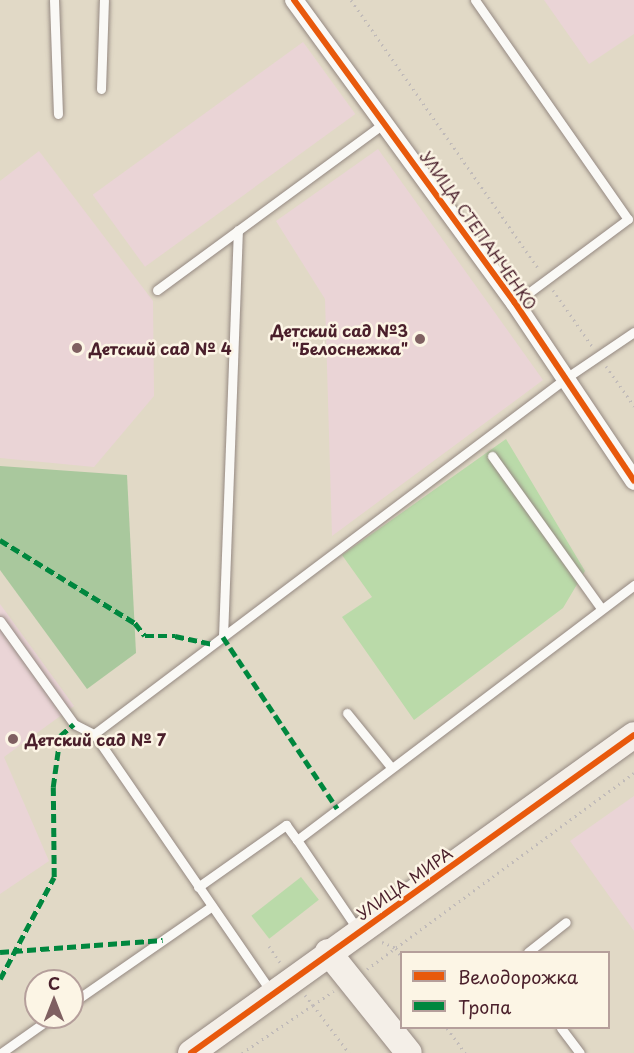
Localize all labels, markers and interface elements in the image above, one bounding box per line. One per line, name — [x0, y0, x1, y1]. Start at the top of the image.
street label: УЛИЦА СТЕПАНЧЕНКО — [417, 147, 541, 313]
place label: Детский сад №3 "Белоснежка" — [270, 320, 408, 358]
marker: Детский сад №3 "Белоснежка" — [413, 332, 427, 346]
place label: Детский сад № 4 — [89, 338, 232, 358]
marker: Детский сад № 4 — [70, 341, 84, 355]
place label: Детский сад № 7 — [25, 729, 167, 749]
marker: Детский сад № 7 — [6, 732, 20, 746]
street label: УЛИЦА МИРА — [352, 843, 456, 923]
legend — [400, 951, 610, 1029]
text: Велодорожка — [458, 963, 578, 990]
north arrow — [24, 969, 84, 1029]
text: С — [48, 971, 60, 995]
text: Тропа — [458, 993, 511, 1020]

